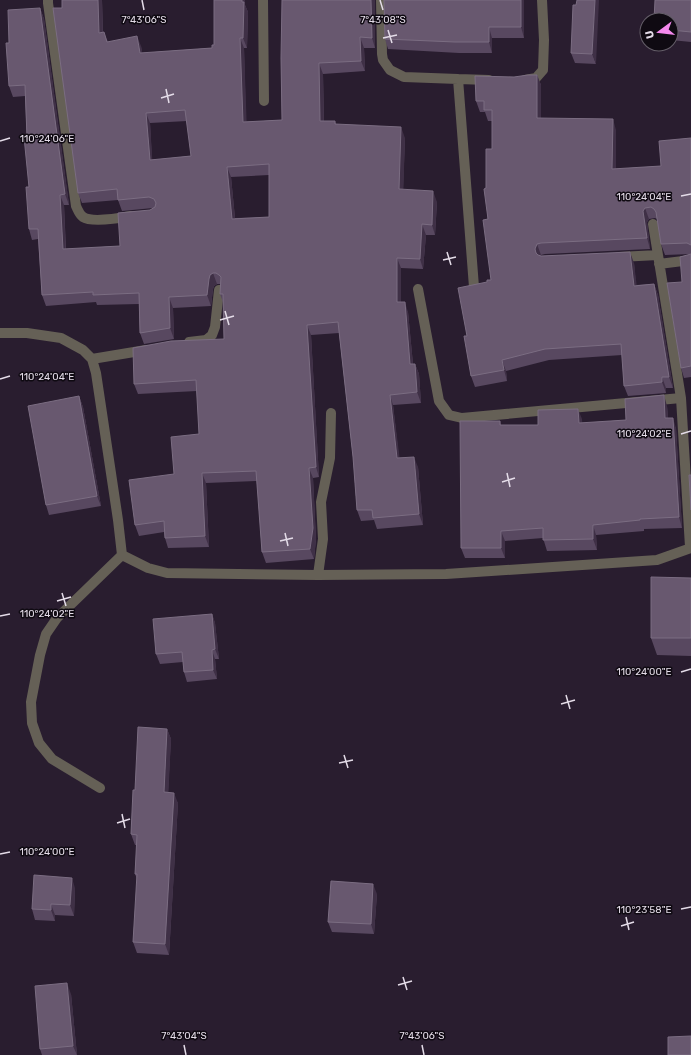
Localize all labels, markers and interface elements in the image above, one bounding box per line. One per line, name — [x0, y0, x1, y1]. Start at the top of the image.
north arrow — [639, 12, 679, 52]
text: 7°43'06"S — [122, 14, 166, 26]
text: 7°43'08"S — [360, 14, 406, 26]
text: U — [643, 29, 657, 40]
text: 110°24'06"E — [20, 133, 74, 145]
text: 110°24'04"E — [617, 191, 671, 203]
text: 110°24'04"E — [20, 371, 74, 383]
text: 110°24'02"E — [617, 428, 671, 440]
text: 110°24'02"E — [20, 608, 74, 620]
text: 110°24'00"E — [616, 666, 672, 678]
text: 110°24'00"E — [19, 846, 75, 858]
text: 110°23'58"E — [617, 904, 671, 916]
text: 7°43'04"S — [161, 1030, 207, 1042]
text: 7°43'06"S — [400, 1030, 444, 1042]

